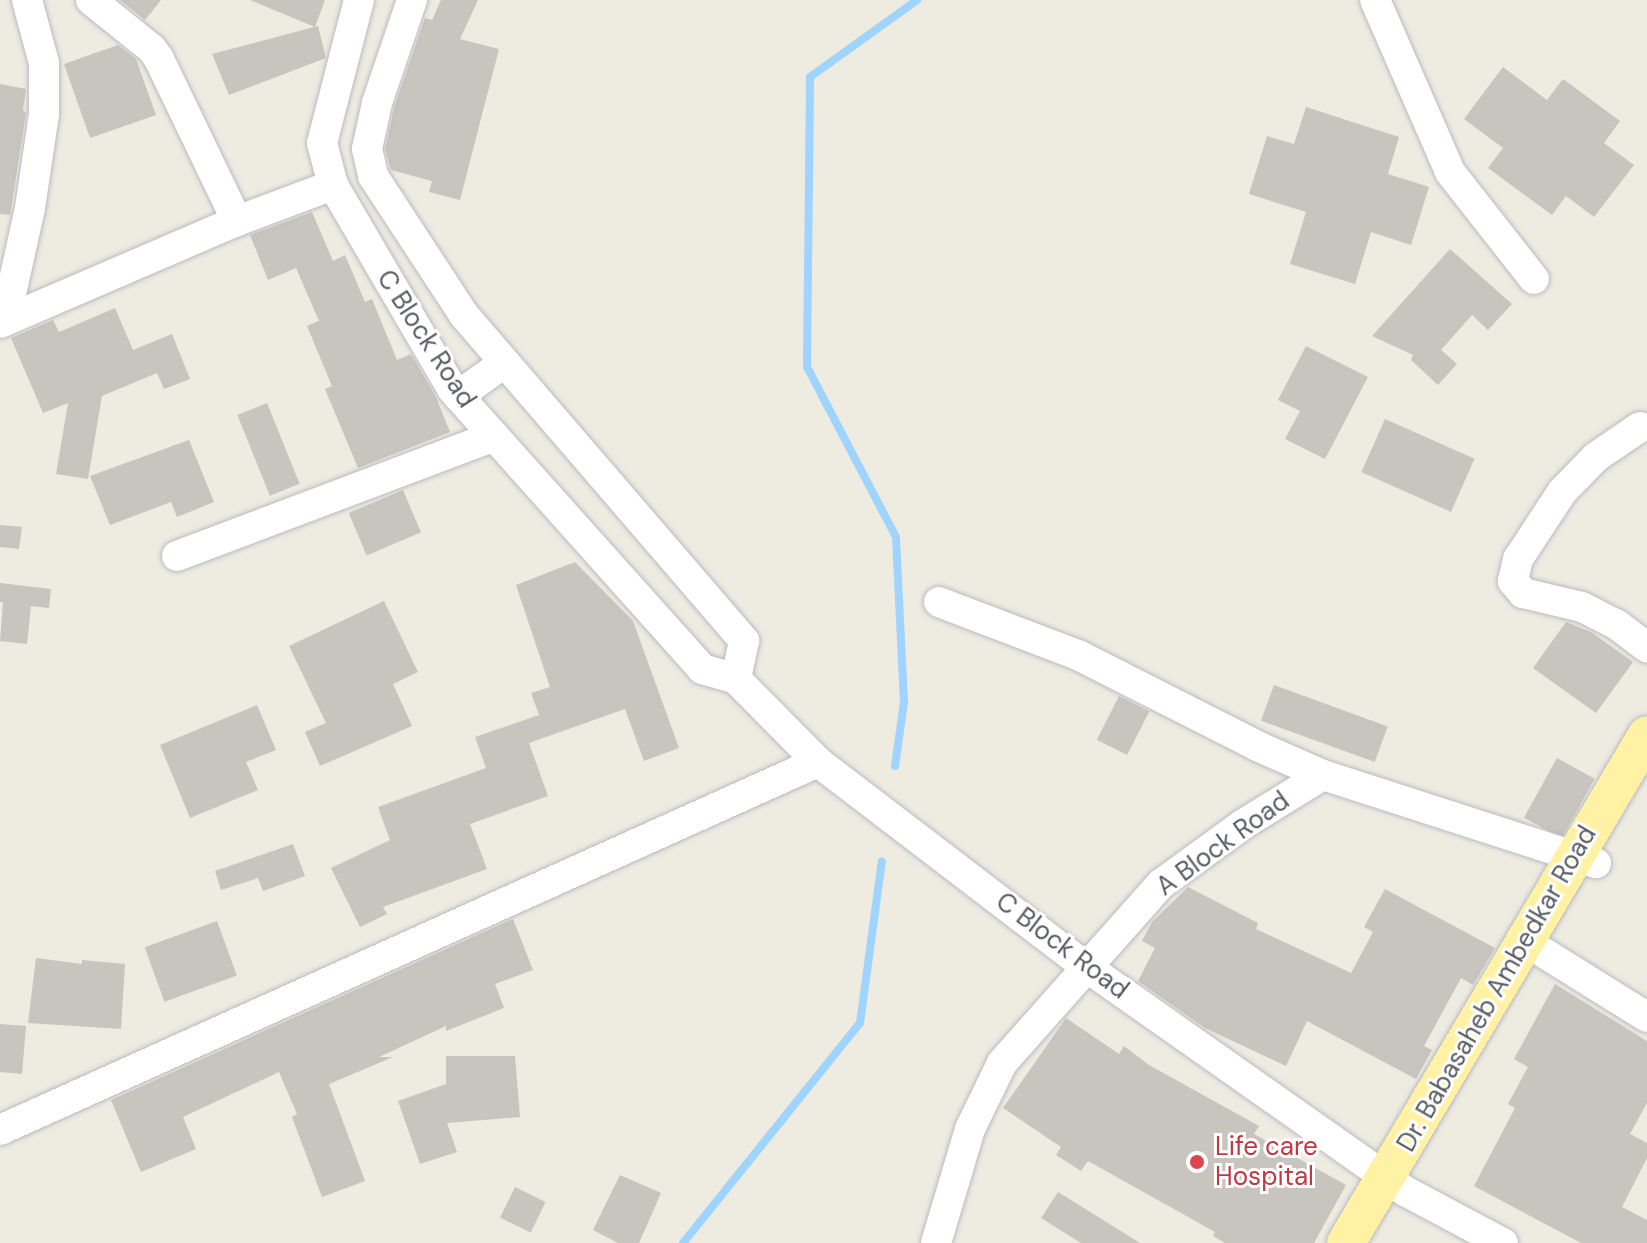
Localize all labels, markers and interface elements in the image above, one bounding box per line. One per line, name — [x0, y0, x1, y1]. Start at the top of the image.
street label: C Block Road — [370, 264, 482, 414]
street label: A Block Road — [1151, 785, 1295, 903]
street label: Dr. Babasaheb Ambedkar Road — [1391, 821, 1603, 1157]
street label: C Block Road — [990, 886, 1134, 1006]
place label: Life care Hospital — [1215, 1131, 1318, 1192]
marker: Life care Hospital — [1186, 1151, 1208, 1173]

